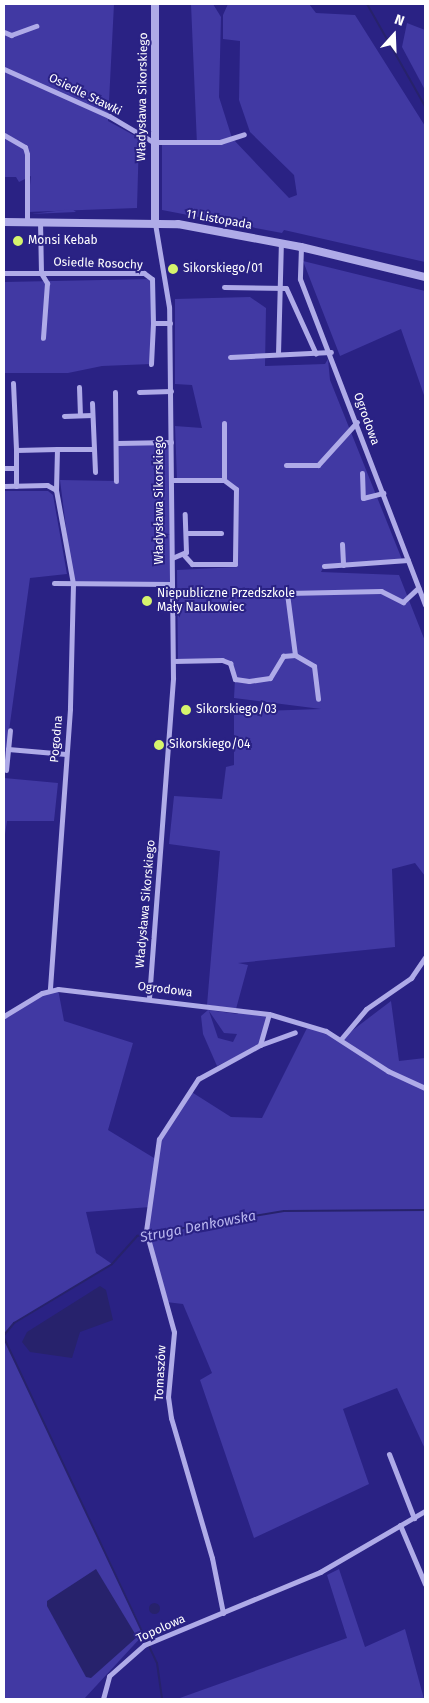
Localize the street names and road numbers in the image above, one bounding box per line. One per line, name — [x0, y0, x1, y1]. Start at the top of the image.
street label: Władysława Sikorskiego — [135, 32, 151, 162]
street label: Osiedle Stawki — [46, 71, 124, 119]
street label: 11 Listopada — [185, 207, 253, 233]
street label: Osiedle Rosochy — [53, 255, 143, 273]
street label: Ogrodowa — [350, 391, 382, 447]
street label: Władysława Sikorskiego — [153, 436, 167, 564]
street label: Pogodna — [48, 715, 66, 763]
street label: Władysława Sikorskiego — [133, 839, 159, 969]
street label: Ogrodowa — [137, 980, 193, 1000]
street label: Tomaszów — [152, 1345, 170, 1401]
street label: Topolowa — [134, 1612, 188, 1646]

